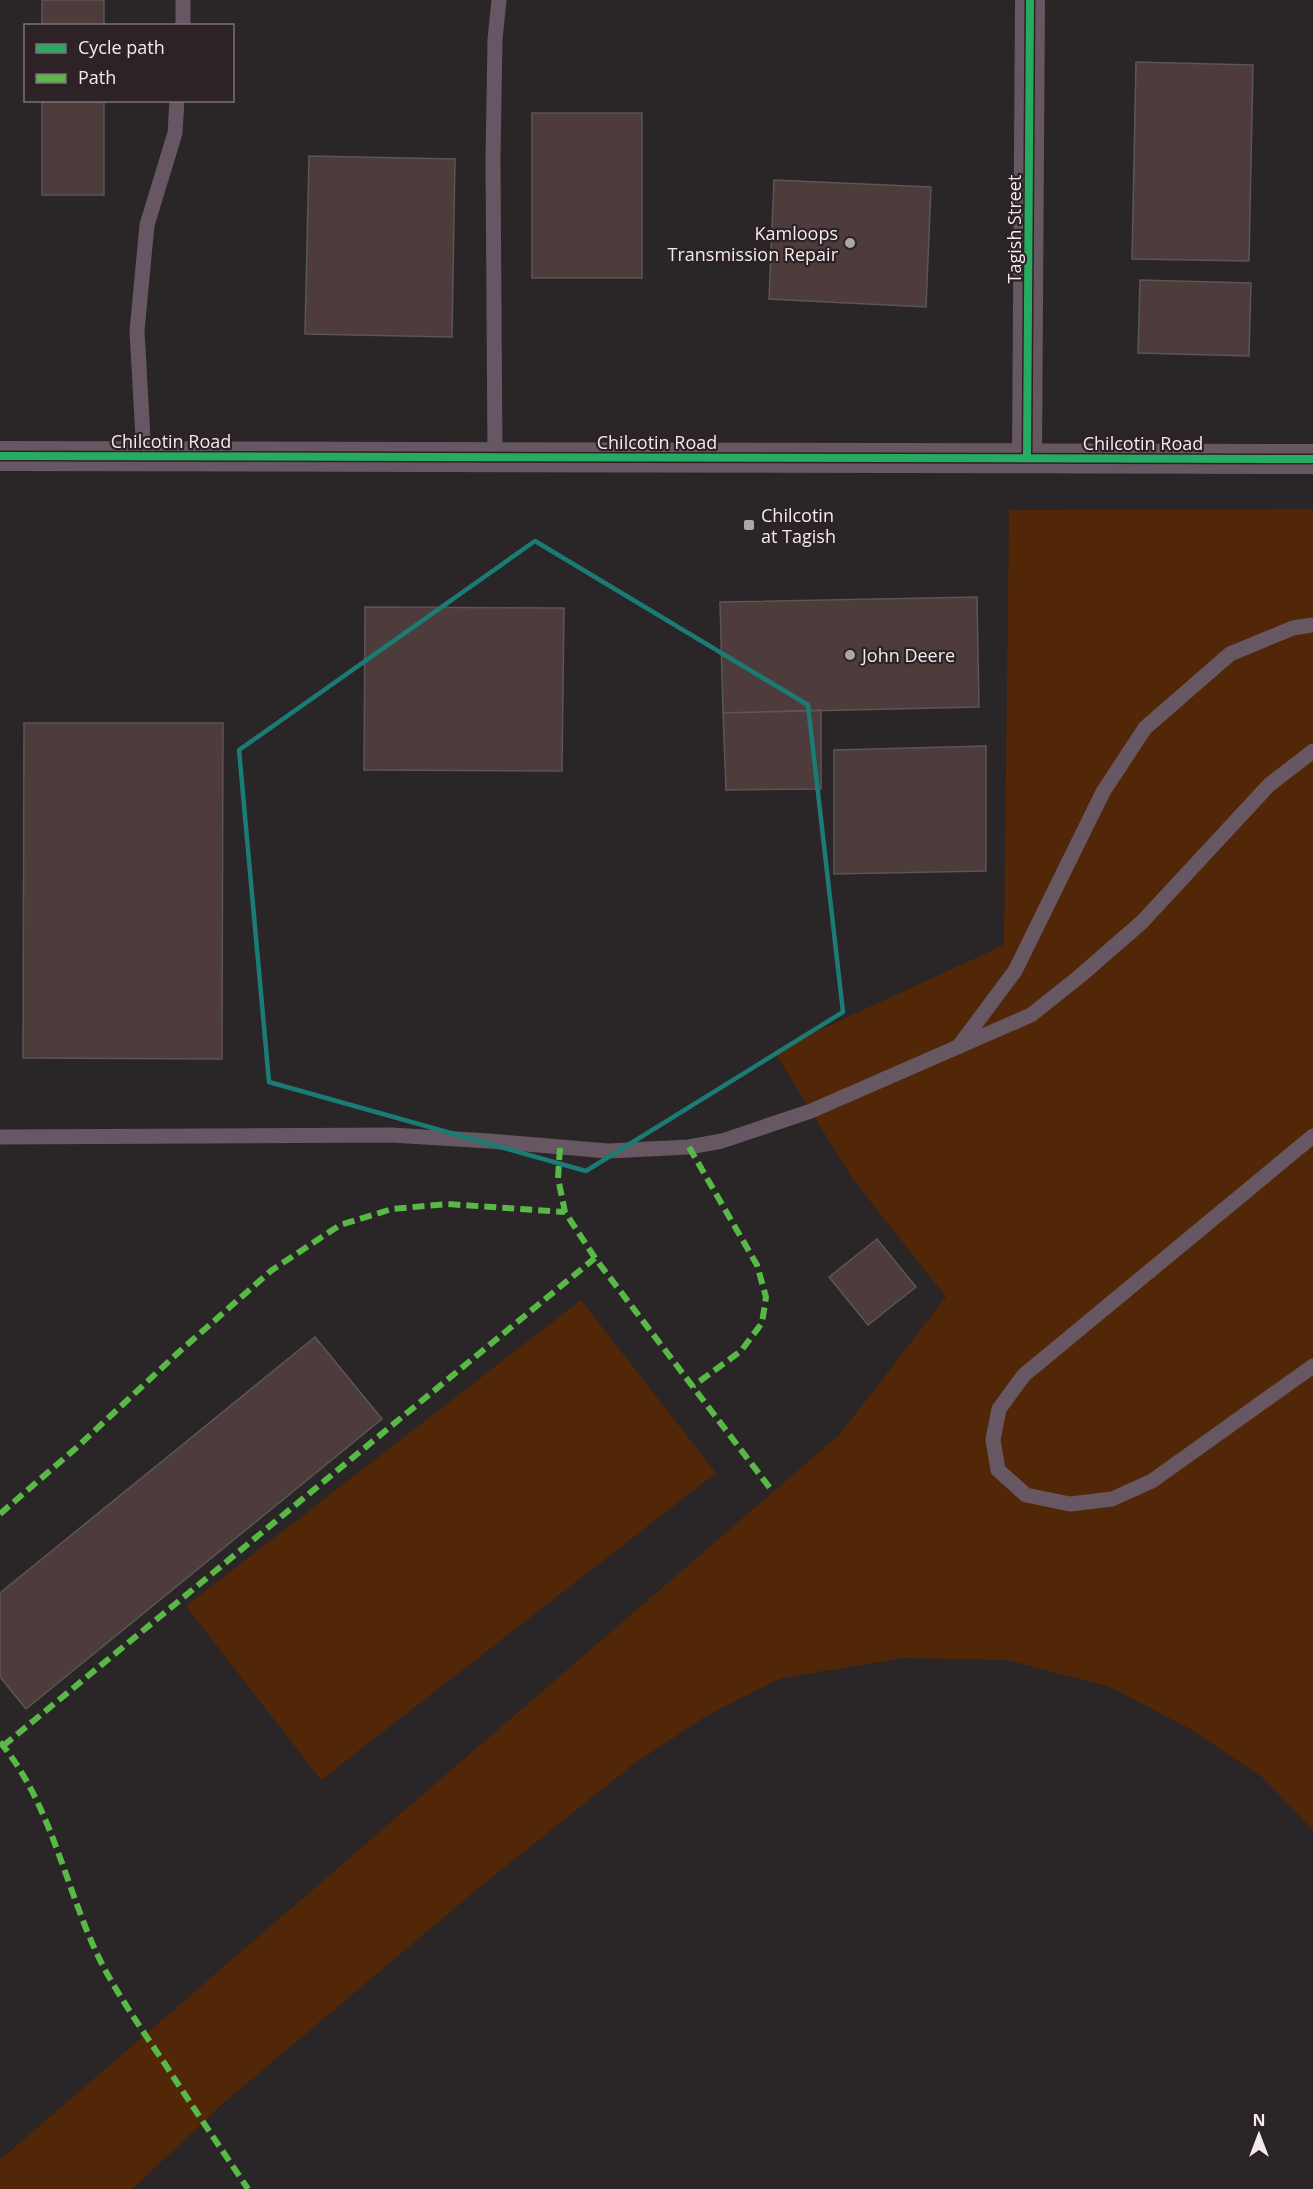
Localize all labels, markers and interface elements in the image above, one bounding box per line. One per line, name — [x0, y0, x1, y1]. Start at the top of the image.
legend — [24, 24, 234, 102]
text: Cycle path — [78, 35, 165, 59]
text: Path — [78, 65, 116, 89]
street label: Tagish Street — [1002, 175, 1026, 283]
place label: Kamloops Transmission Repair — [668, 221, 839, 266]
marker: Kamloops Transmission Repair — [843, 236, 857, 250]
street label: Chilcotin Road — [111, 429, 231, 453]
street label: Chilcotin Road — [597, 430, 717, 454]
street label: Chilcotin Road — [1083, 431, 1203, 455]
place label: Chilcotin at Tagish — [761, 503, 836, 548]
marker: Chilcotin at Tagish — [742, 518, 756, 532]
place label: John Deere — [860, 643, 955, 667]
marker: John Deere — [843, 648, 857, 662]
north arrow — [1229, 2105, 1289, 2165]
text: N — [1252, 2109, 1266, 2131]

